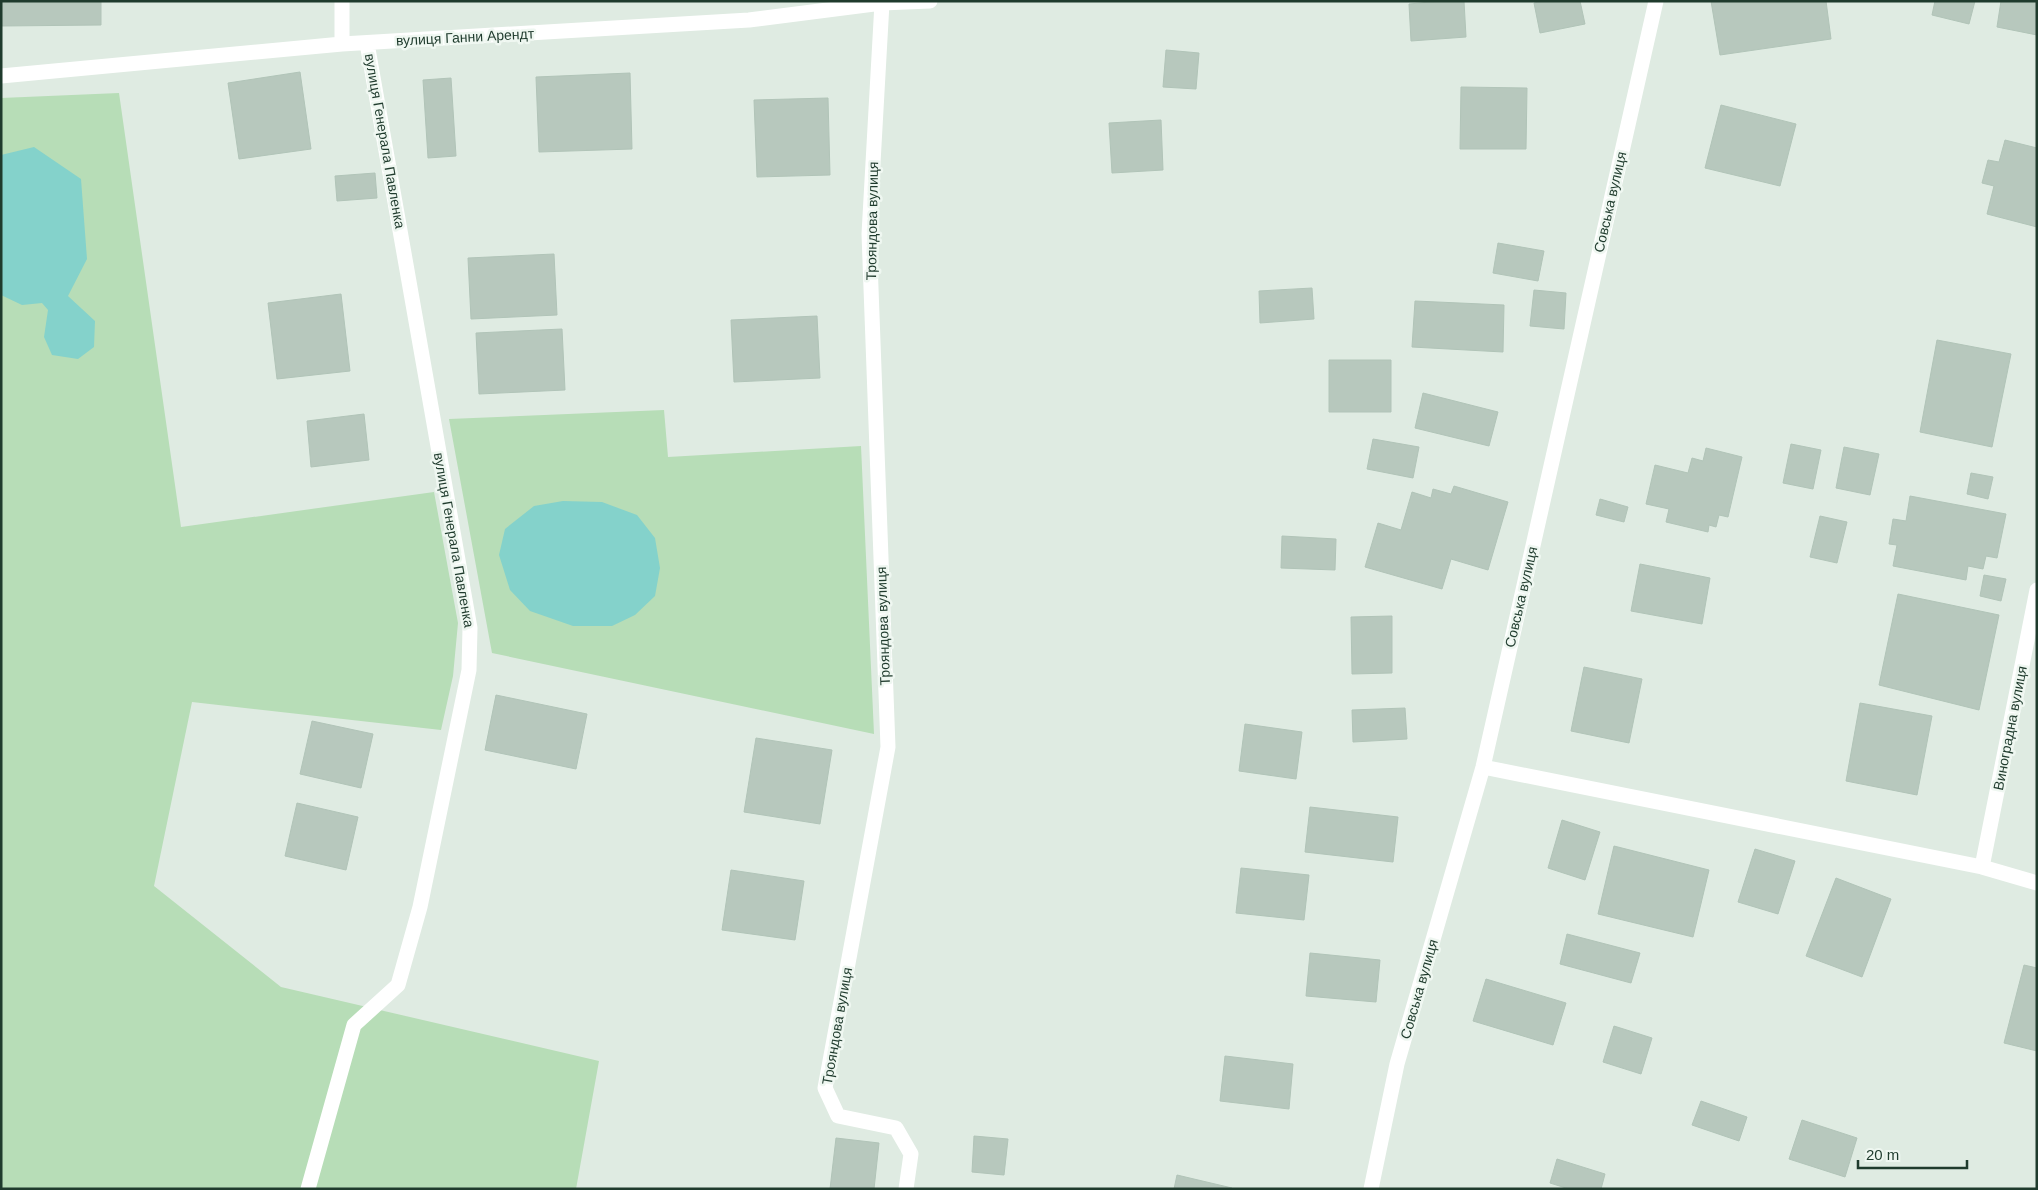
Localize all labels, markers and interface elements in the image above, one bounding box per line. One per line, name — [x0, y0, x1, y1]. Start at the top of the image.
street label: вулиця Ганни Арендт — [396, 25, 535, 49]
street label: вулиця Генерала Павленка — [362, 52, 408, 230]
street label: Совська вулиця — [1591, 150, 1629, 254]
street label: Трояндова вулиця — [863, 161, 881, 281]
street label: вулиця Генерала Павленка — [431, 451, 477, 629]
street label: Совська вулиця — [1502, 545, 1540, 649]
street label: Трояндова вулиця — [873, 566, 893, 686]
street label: Виноградна вулиця — [1990, 664, 2030, 792]
street label: Совська вулиця — [1397, 937, 1441, 1041]
street label: Трояндова вулиця — [819, 966, 855, 1086]
scale bar — [1858, 1138, 1967, 1170]
text: 20 m — [1866, 1146, 1899, 1163]

